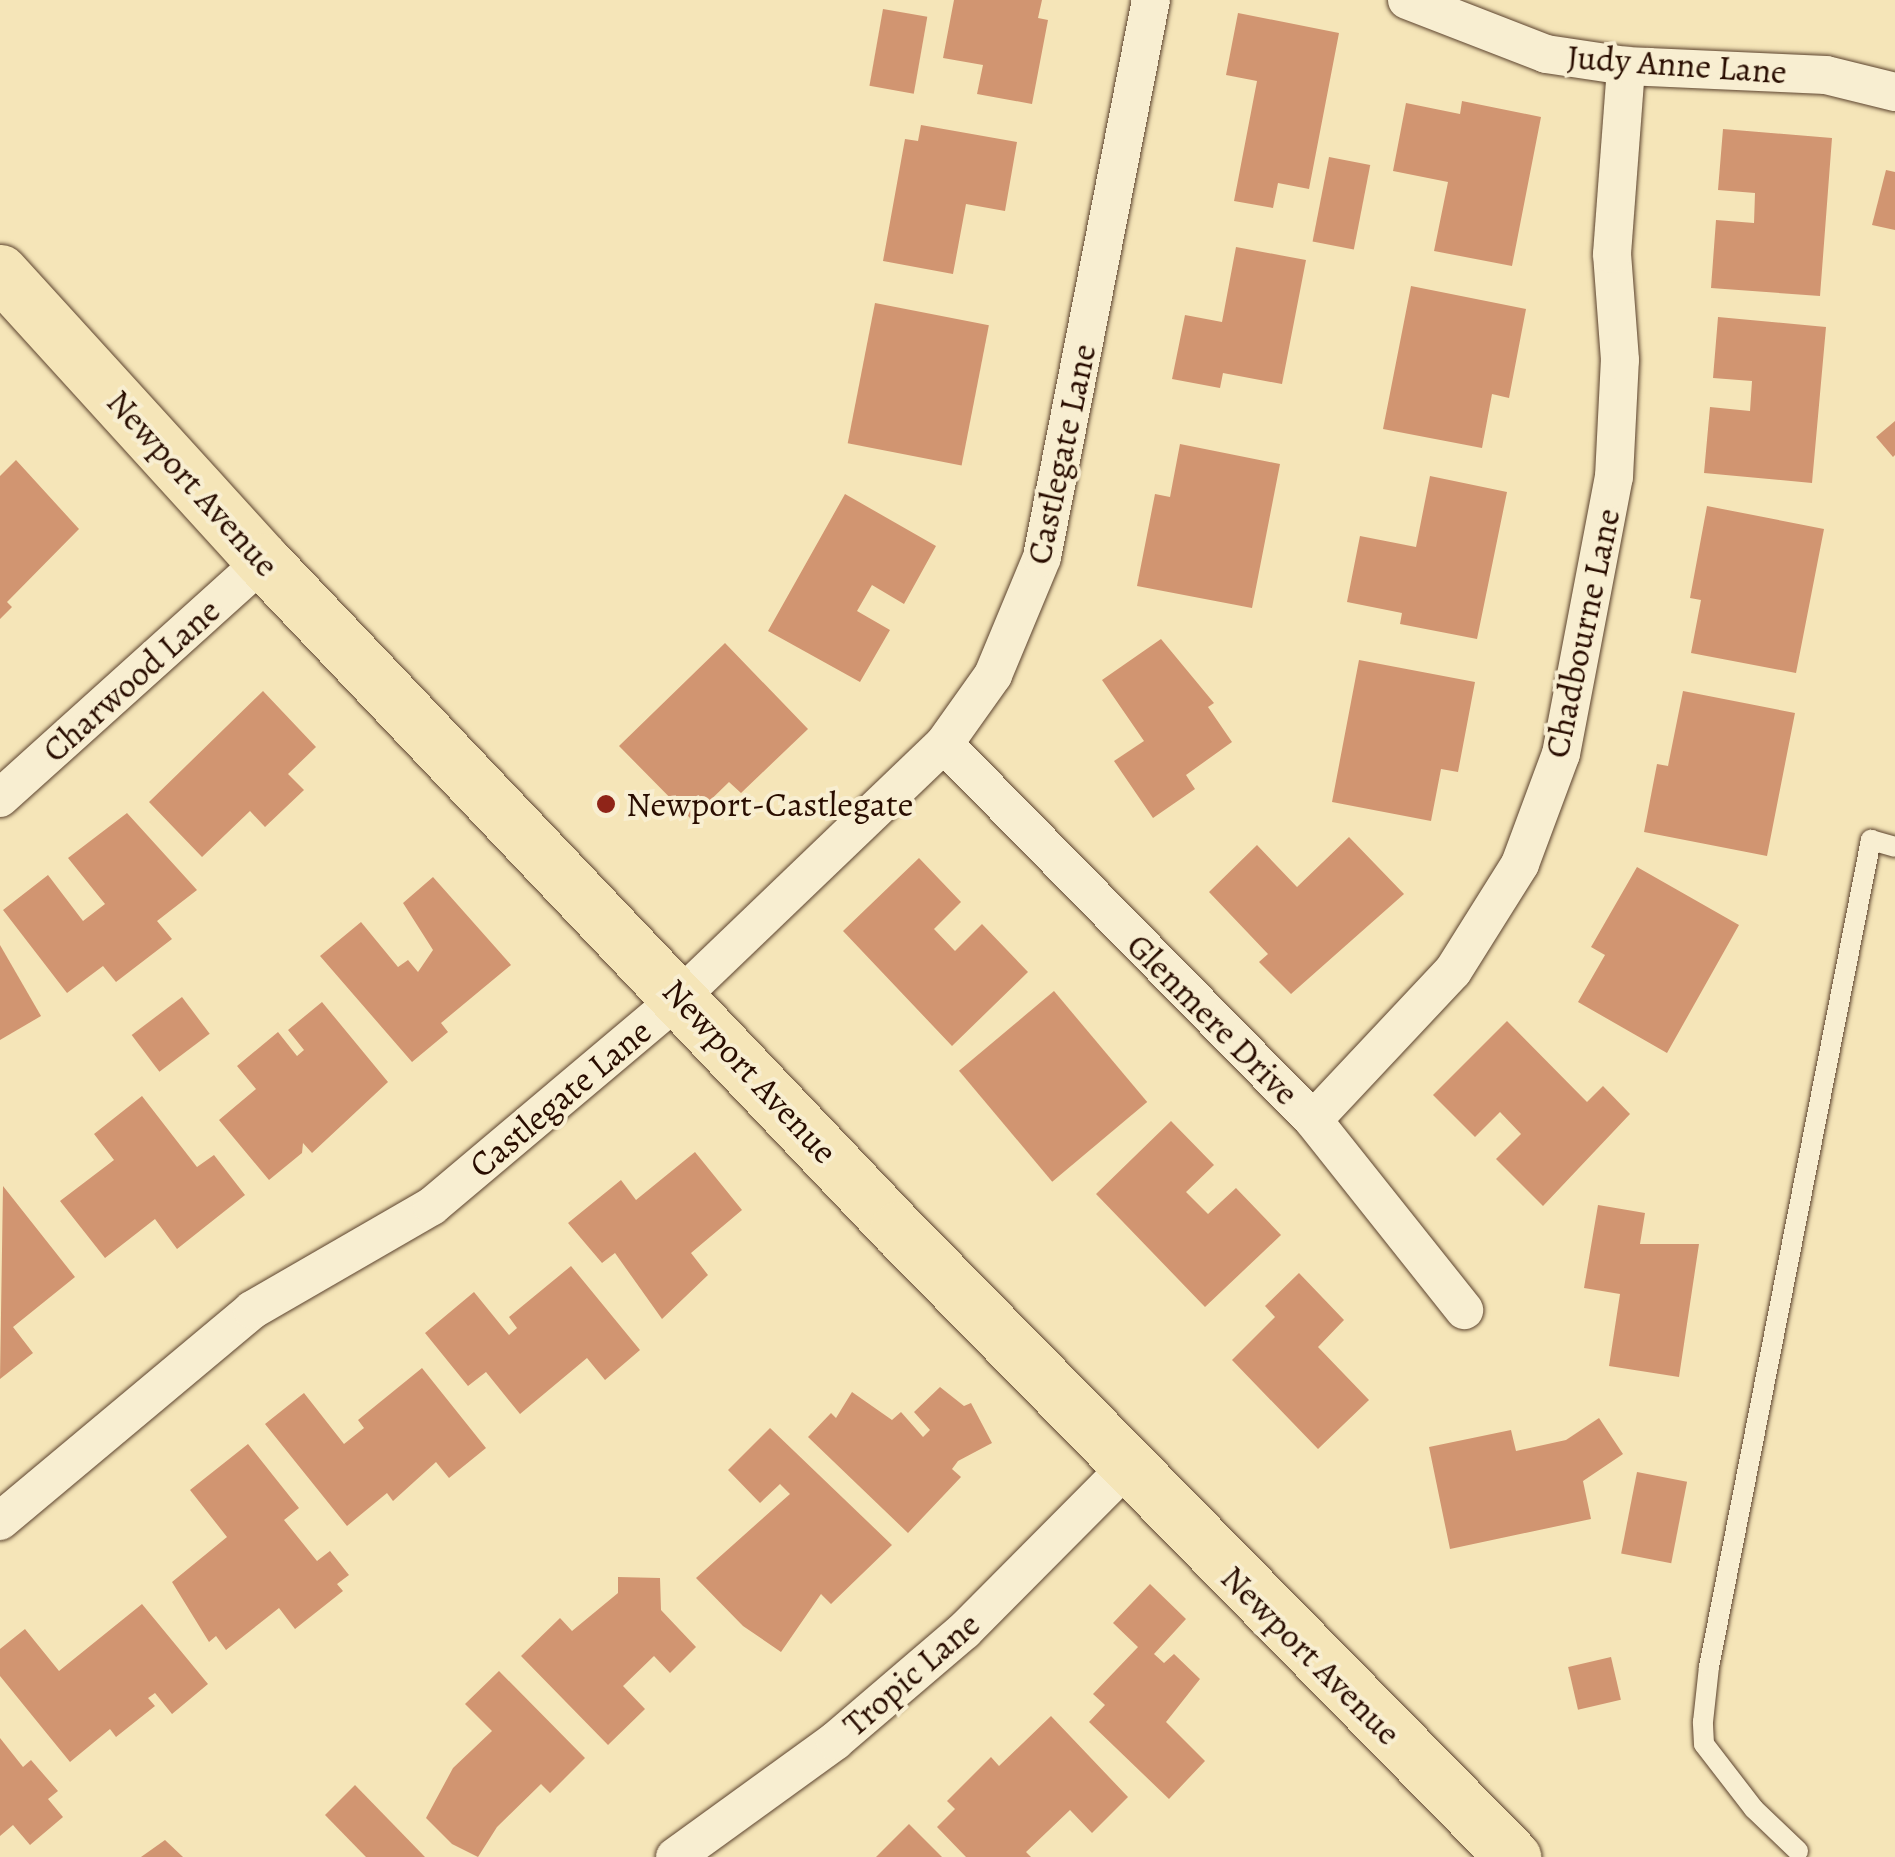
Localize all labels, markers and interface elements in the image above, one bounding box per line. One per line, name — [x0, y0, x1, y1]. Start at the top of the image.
street label: Judy Anne Lane — [1566, 35, 1788, 93]
street label: Castlegate Lane — [1017, 340, 1105, 568]
street label: Newport Avenue — [98, 381, 288, 585]
street label: Chadbourne Lane — [1535, 504, 1629, 762]
street label: Charwood Lane — [34, 589, 228, 771]
place label: Newport-Castlegate — [626, 783, 913, 825]
marker: Newport-Castlegate — [595, 793, 617, 815]
street label: Glenmere Drive — [1118, 924, 1308, 1114]
street label: Newport Avenue — [654, 970, 846, 1172]
street label: Castlegate Lane — [461, 1010, 659, 1186]
street label: Newport Avenue — [1212, 1556, 1410, 1754]
street label: Tropic Lane — [834, 1603, 988, 1745]

